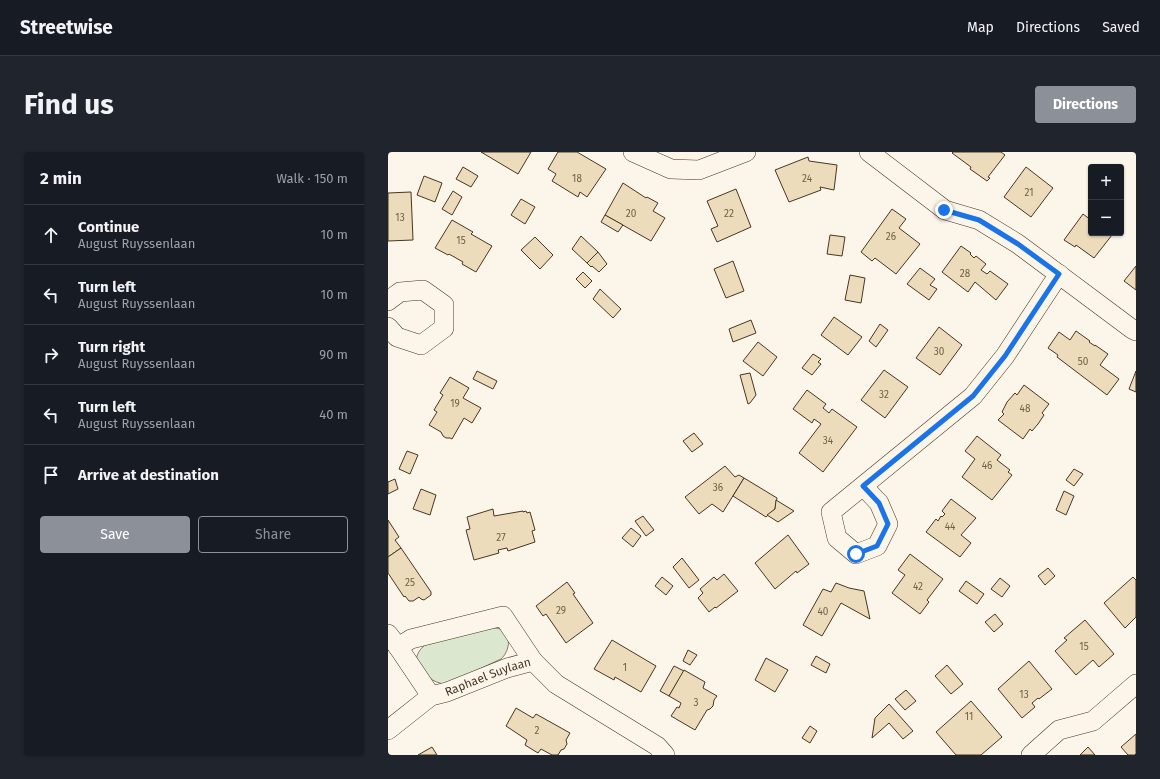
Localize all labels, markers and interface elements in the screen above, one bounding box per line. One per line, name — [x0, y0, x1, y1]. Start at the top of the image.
text: Streetwise — [20, 16, 113, 39]
text: Map — [967, 19, 994, 36]
text: Directions — [1016, 19, 1080, 36]
text: Saved — [1102, 19, 1140, 36]
button: Directions — [1035, 86, 1136, 123]
text: Find us — [24, 88, 114, 121]
map controls — [1088, 164, 1124, 236]
button: + — [1088, 164, 1124, 200]
text: 2 min — [40, 168, 82, 189]
text: Walk · 150 m — [276, 171, 348, 186]
house number: 18 — [572, 173, 582, 185]
house number: 24 — [802, 173, 813, 185]
house number: 21 — [1024, 187, 1034, 199]
button: − — [1088, 200, 1124, 236]
route end — [935, 201, 953, 219]
house number: 20 — [626, 208, 637, 220]
house number: 22 — [724, 208, 734, 220]
house number: 13 — [395, 212, 405, 224]
text: Continue — [78, 218, 139, 236]
icon: ahead — [40, 224, 62, 246]
text: 10 m — [321, 227, 348, 242]
house number: 26 — [886, 231, 896, 243]
house number: 15 — [456, 235, 466, 247]
text: August Ruyssenlaan — [78, 236, 195, 251]
house number: 28 — [960, 268, 971, 280]
text: Turn left — [78, 278, 136, 296]
icon: left — [40, 284, 62, 306]
text: 10 m — [321, 287, 348, 302]
text: August Ruyssenlaan — [78, 296, 195, 311]
text: Turn right — [78, 338, 145, 356]
icon: right — [40, 344, 62, 366]
house number: 30 — [934, 346, 945, 358]
text: 90 m — [319, 347, 348, 362]
text: August Ruyssenlaan — [78, 356, 195, 371]
house number: 50 — [1078, 356, 1089, 368]
house number: 32 — [879, 389, 889, 401]
text: Turn left — [78, 398, 136, 416]
house number: 19 — [450, 398, 460, 410]
house number: 48 — [1020, 403, 1031, 415]
icon: left — [40, 404, 62, 426]
text: 40 m — [319, 407, 348, 422]
text: August Ruyssenlaan — [78, 416, 195, 431]
house number: 34 — [823, 435, 834, 447]
house number: 46 — [982, 460, 992, 472]
icon: arrive — [40, 464, 62, 486]
text: Arrive at destination — [78, 466, 219, 484]
house number: 36 — [713, 482, 723, 494]
button: Save — [40, 516, 190, 553]
button: Share — [198, 516, 348, 553]
house number: 44 — [945, 521, 956, 533]
house number: 27 — [496, 532, 506, 544]
route start — [847, 545, 865, 563]
house number: 25 — [405, 577, 415, 589]
house number: 42 — [913, 581, 923, 593]
house number: 29 — [556, 605, 566, 617]
house number: 40 — [818, 606, 829, 618]
house number: 15 — [1079, 641, 1089, 653]
street label: Raphael Suylaan — [443, 655, 532, 699]
house number: 1 — [623, 662, 627, 674]
house number: 13 — [1019, 689, 1029, 701]
house number: 3 — [694, 697, 699, 709]
house number: 11 — [965, 711, 973, 723]
house number: 2 — [535, 725, 540, 737]

